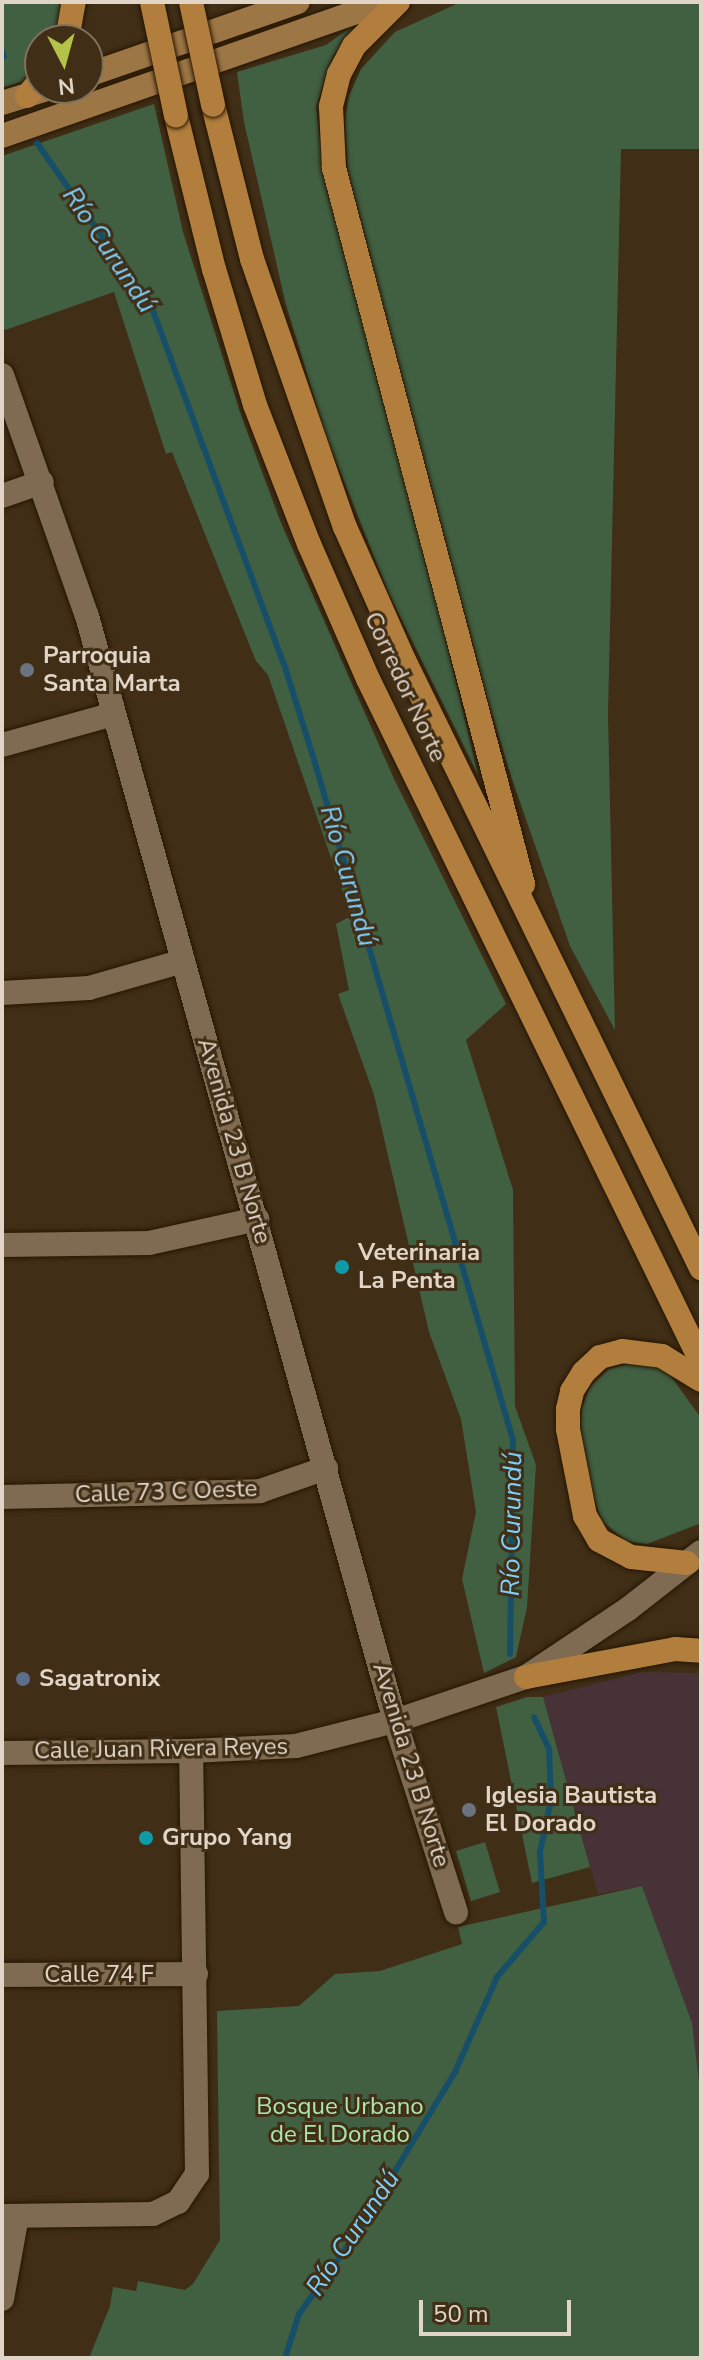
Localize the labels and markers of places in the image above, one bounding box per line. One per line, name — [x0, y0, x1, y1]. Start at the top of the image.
place label: Parroquia Santa Marta — [43, 642, 181, 698]
marker: Parroquia Santa Marta — [18, 661, 36, 679]
place label: Veterinaria La Penta — [358, 1239, 480, 1295]
marker: Veterinaria La Penta — [333, 1258, 351, 1276]
place label: Sagatronix — [39, 1665, 160, 1693]
marker: Sagatronix — [14, 1670, 32, 1688]
place label: Iglesia Bautista El Dorado — [485, 1782, 657, 1838]
marker: Iglesia Bautista El Dorado — [460, 1801, 478, 1819]
place label: Grupo Yang — [162, 1824, 292, 1852]
marker: Grupo Yang — [137, 1829, 155, 1847]

